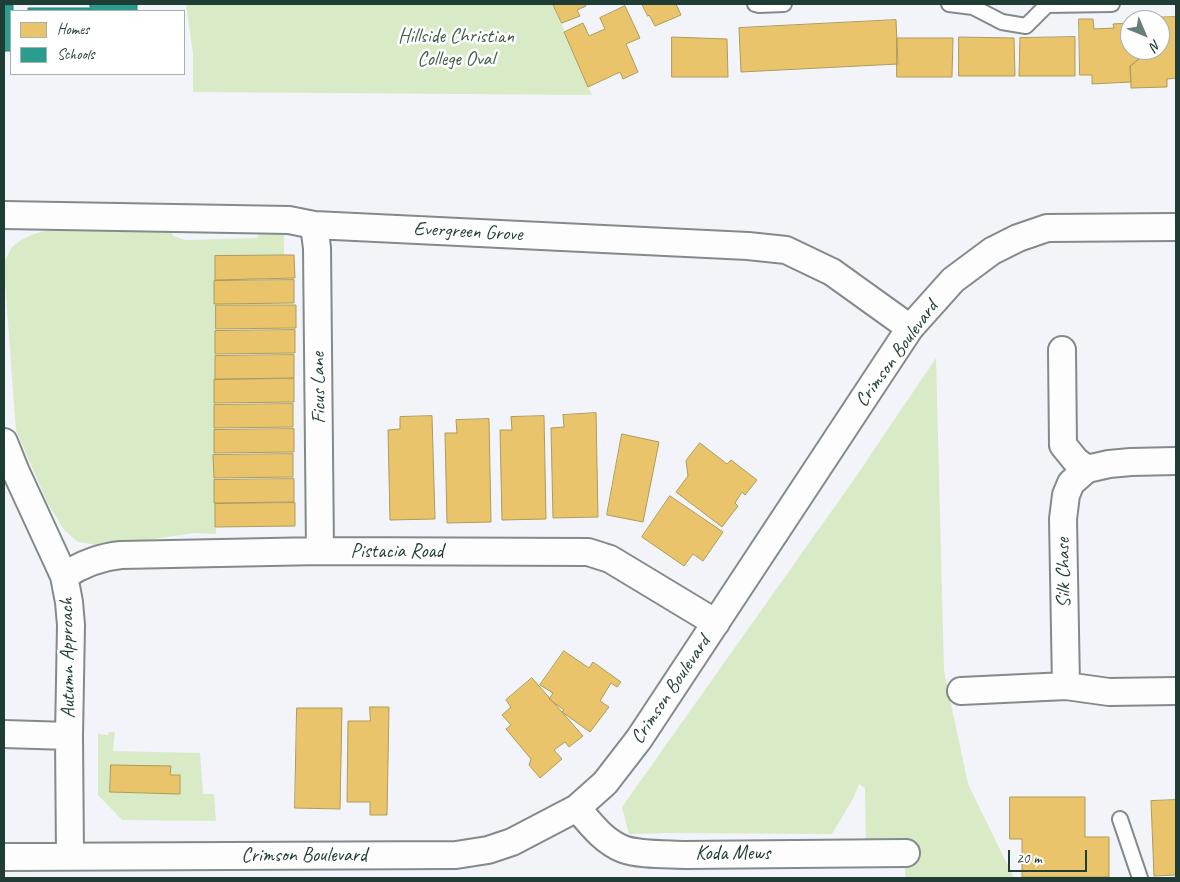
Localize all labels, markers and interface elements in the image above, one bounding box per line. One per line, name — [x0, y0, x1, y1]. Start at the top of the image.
legend — [10, 10, 185, 75]
north arrow — [1120, 10, 1170, 60]
text: Homes — [57, 20, 89, 39]
park label: Hillside Christian College Oval — [398, 25, 514, 72]
text: N — [1146, 36, 1164, 54]
text: Schools — [57, 45, 94, 64]
street label: Evergreen Grove — [413, 217, 523, 247]
street label: Crimson Boulevard — [850, 296, 944, 412]
street label: Ficus Lane — [306, 352, 332, 424]
street label: Silk Chase — [1051, 538, 1077, 608]
street label: Pistacia Road — [351, 540, 443, 564]
street label: Autumn Approach — [55, 597, 81, 719]
street label: Crimson Boulevard — [626, 631, 716, 749]
scale bar — [1010, 840, 1089, 872]
street label: Koda Mews — [696, 842, 770, 866]
street label: Crimson Boulevard — [241, 844, 367, 868]
text: 20 m — [1016, 849, 1042, 868]

